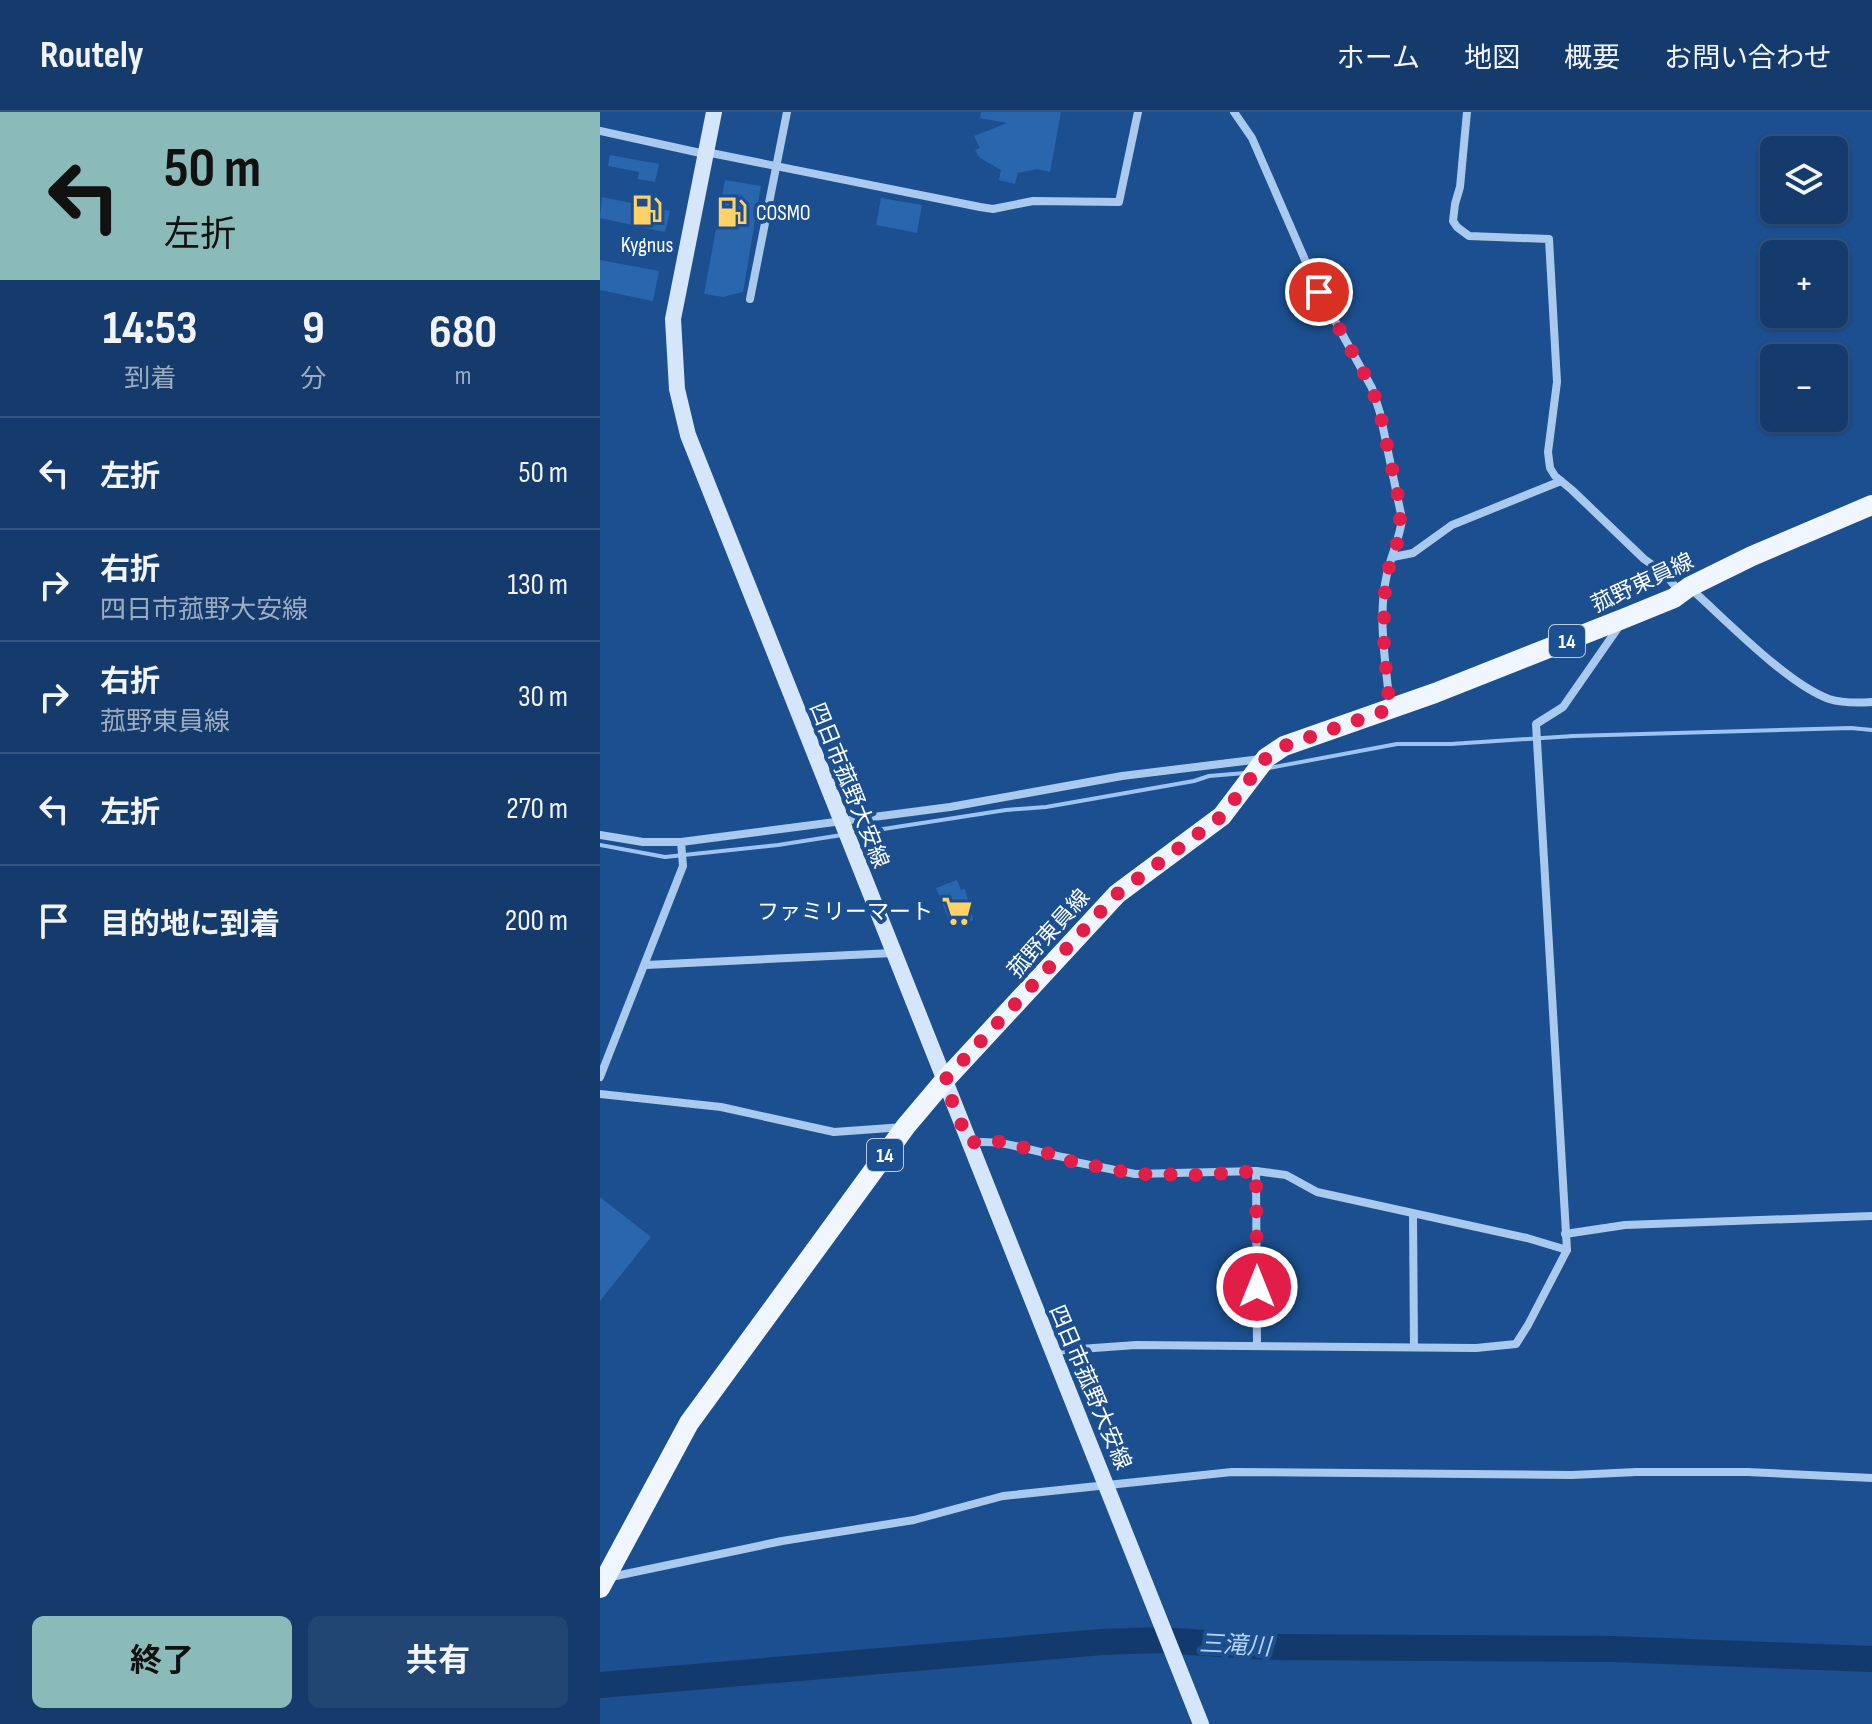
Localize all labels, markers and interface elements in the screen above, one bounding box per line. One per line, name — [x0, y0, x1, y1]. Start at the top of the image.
text: Routely — [40, 33, 144, 78]
text: ホーム — [1337, 42, 1420, 75]
text: 地図 — [1464, 42, 1520, 75]
text: 概要 — [1564, 42, 1620, 75]
text: お問い合わせ — [1664, 42, 1832, 75]
text: 50 m — [164, 136, 261, 203]
map controls — [1760, 136, 1848, 432]
button: layers — [1760, 136, 1848, 224]
icon: left — [32, 144, 136, 248]
fuel station icon: Kygnus — [630, 193, 664, 227]
fuel station icon: COSMO — [715, 195, 749, 229]
place label: COSMO — [756, 200, 811, 227]
text: 左折 — [164, 214, 236, 257]
place label: Kygnus — [621, 232, 673, 259]
button: + — [1760, 240, 1848, 328]
pin — [1285, 258, 1353, 326]
icon: arrive — [1297, 270, 1341, 314]
text: 14:53 — [103, 300, 198, 357]
text: 9 — [302, 300, 325, 357]
text: 680 — [429, 304, 497, 361]
button: − — [1760, 344, 1848, 432]
text: m — [455, 361, 472, 392]
text: 到着 — [124, 364, 176, 395]
text: 分 — [300, 364, 326, 395]
icon: left — [32, 451, 76, 495]
text: 50 m — [519, 455, 568, 491]
text: 左折 — [100, 459, 160, 495]
street label: 菰野東員線 — [1587, 548, 1698, 619]
text: 右折 — [100, 552, 160, 588]
icon: right — [32, 563, 76, 607]
text: 130 m — [508, 567, 568, 603]
text: 四日市菰野大安線 — [100, 595, 308, 626]
road number: 14 — [1549, 625, 1585, 657]
text: 右折 — [100, 664, 160, 700]
icon: right — [32, 675, 76, 719]
text: 30 m — [518, 679, 568, 715]
street label: 四日市菰野大安線 — [803, 699, 894, 872]
text: 菰野東員線 — [100, 707, 230, 738]
icon: left — [32, 787, 76, 831]
text: 270 m — [506, 791, 568, 827]
text: 左折 — [100, 795, 160, 831]
street label: 菰野東員線 — [1002, 884, 1096, 984]
supermarket icon: ファミリーマート — [940, 894, 974, 928]
icon: arrive — [32, 899, 76, 943]
place label: ファミリーマート — [757, 899, 933, 926]
text: 200 m — [505, 903, 568, 939]
text: 目的地に到着 — [100, 907, 280, 943]
road number: 14 — [867, 1139, 903, 1171]
position arrow — [1215, 1245, 1299, 1329]
street label: 四日市菰野大安線 — [1043, 1301, 1136, 1474]
button: 終了 — [32, 1616, 292, 1708]
button: 共有 — [308, 1616, 568, 1708]
water label: 三滝川 — [1198, 1629, 1275, 1662]

